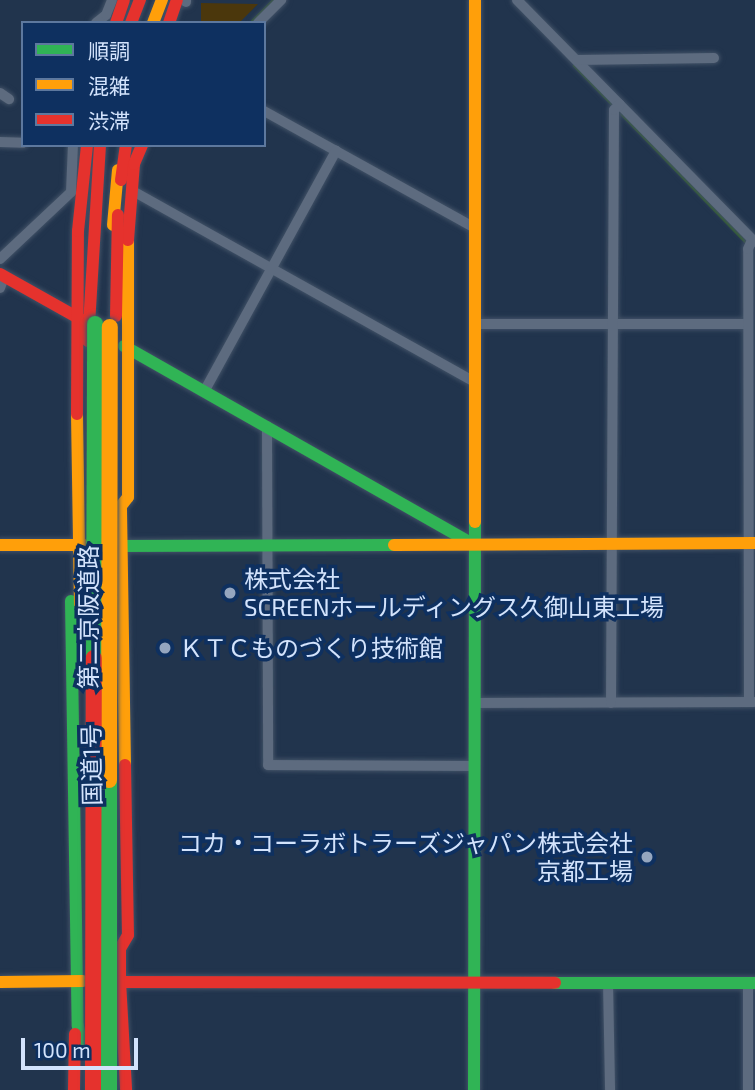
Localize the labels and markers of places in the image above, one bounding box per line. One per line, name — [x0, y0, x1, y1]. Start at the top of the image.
place label: 株式会社 SCREENホールディングス久御山東工場 — [244, 565, 666, 621]
marker: 株式会社 SCREENホールディングス久御山東工場 — [222, 585, 238, 601]
place label: ＫＴＣものづくり技術館 — [179, 634, 443, 662]
marker: ＫＴＣものづくり技術館 — [157, 640, 173, 656]
place label: コカ・コーラボトラーズジャパン株式会社 京都工場 — [177, 829, 633, 885]
marker: コカ・コーラボトラーズジャパン株式会社 京都工場 — [639, 849, 655, 865]

